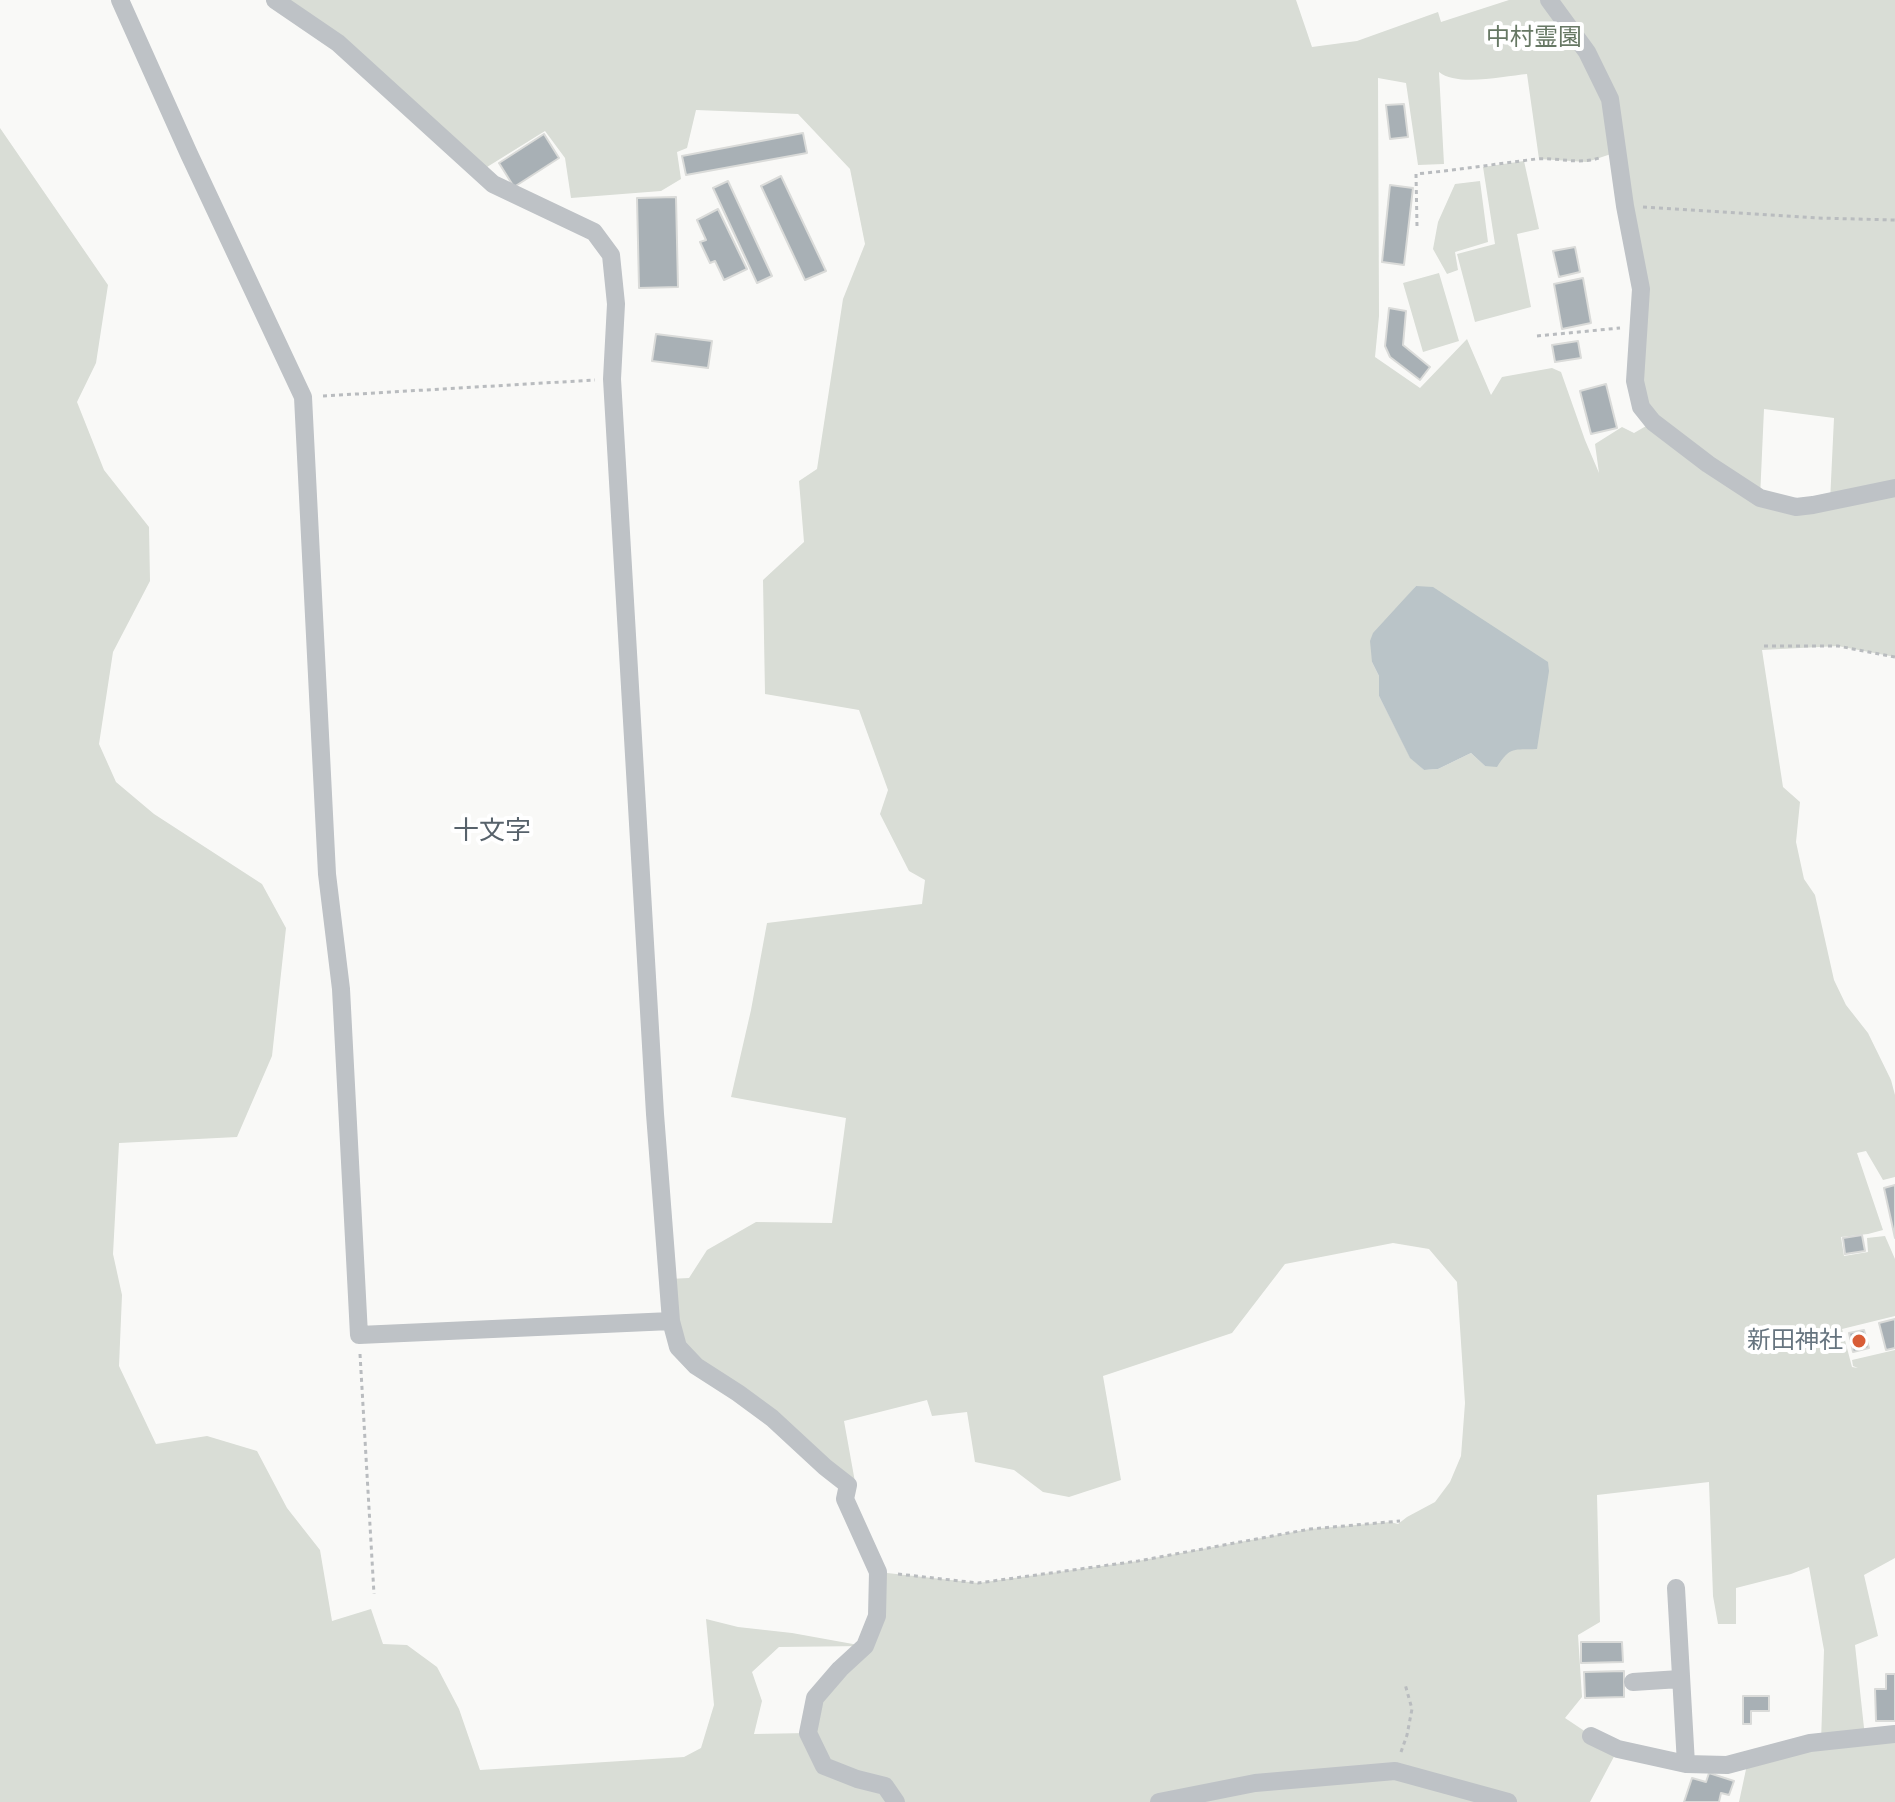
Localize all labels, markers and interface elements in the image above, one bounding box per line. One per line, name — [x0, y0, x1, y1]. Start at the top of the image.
park label: 中村霊園 — [1486, 24, 1582, 52]
district label: 十文字 — [453, 815, 531, 847]
place label: 新田神社 — [1747, 1327, 1843, 1355]
marker: 新田神社 — [1850, 1332, 1868, 1350]

